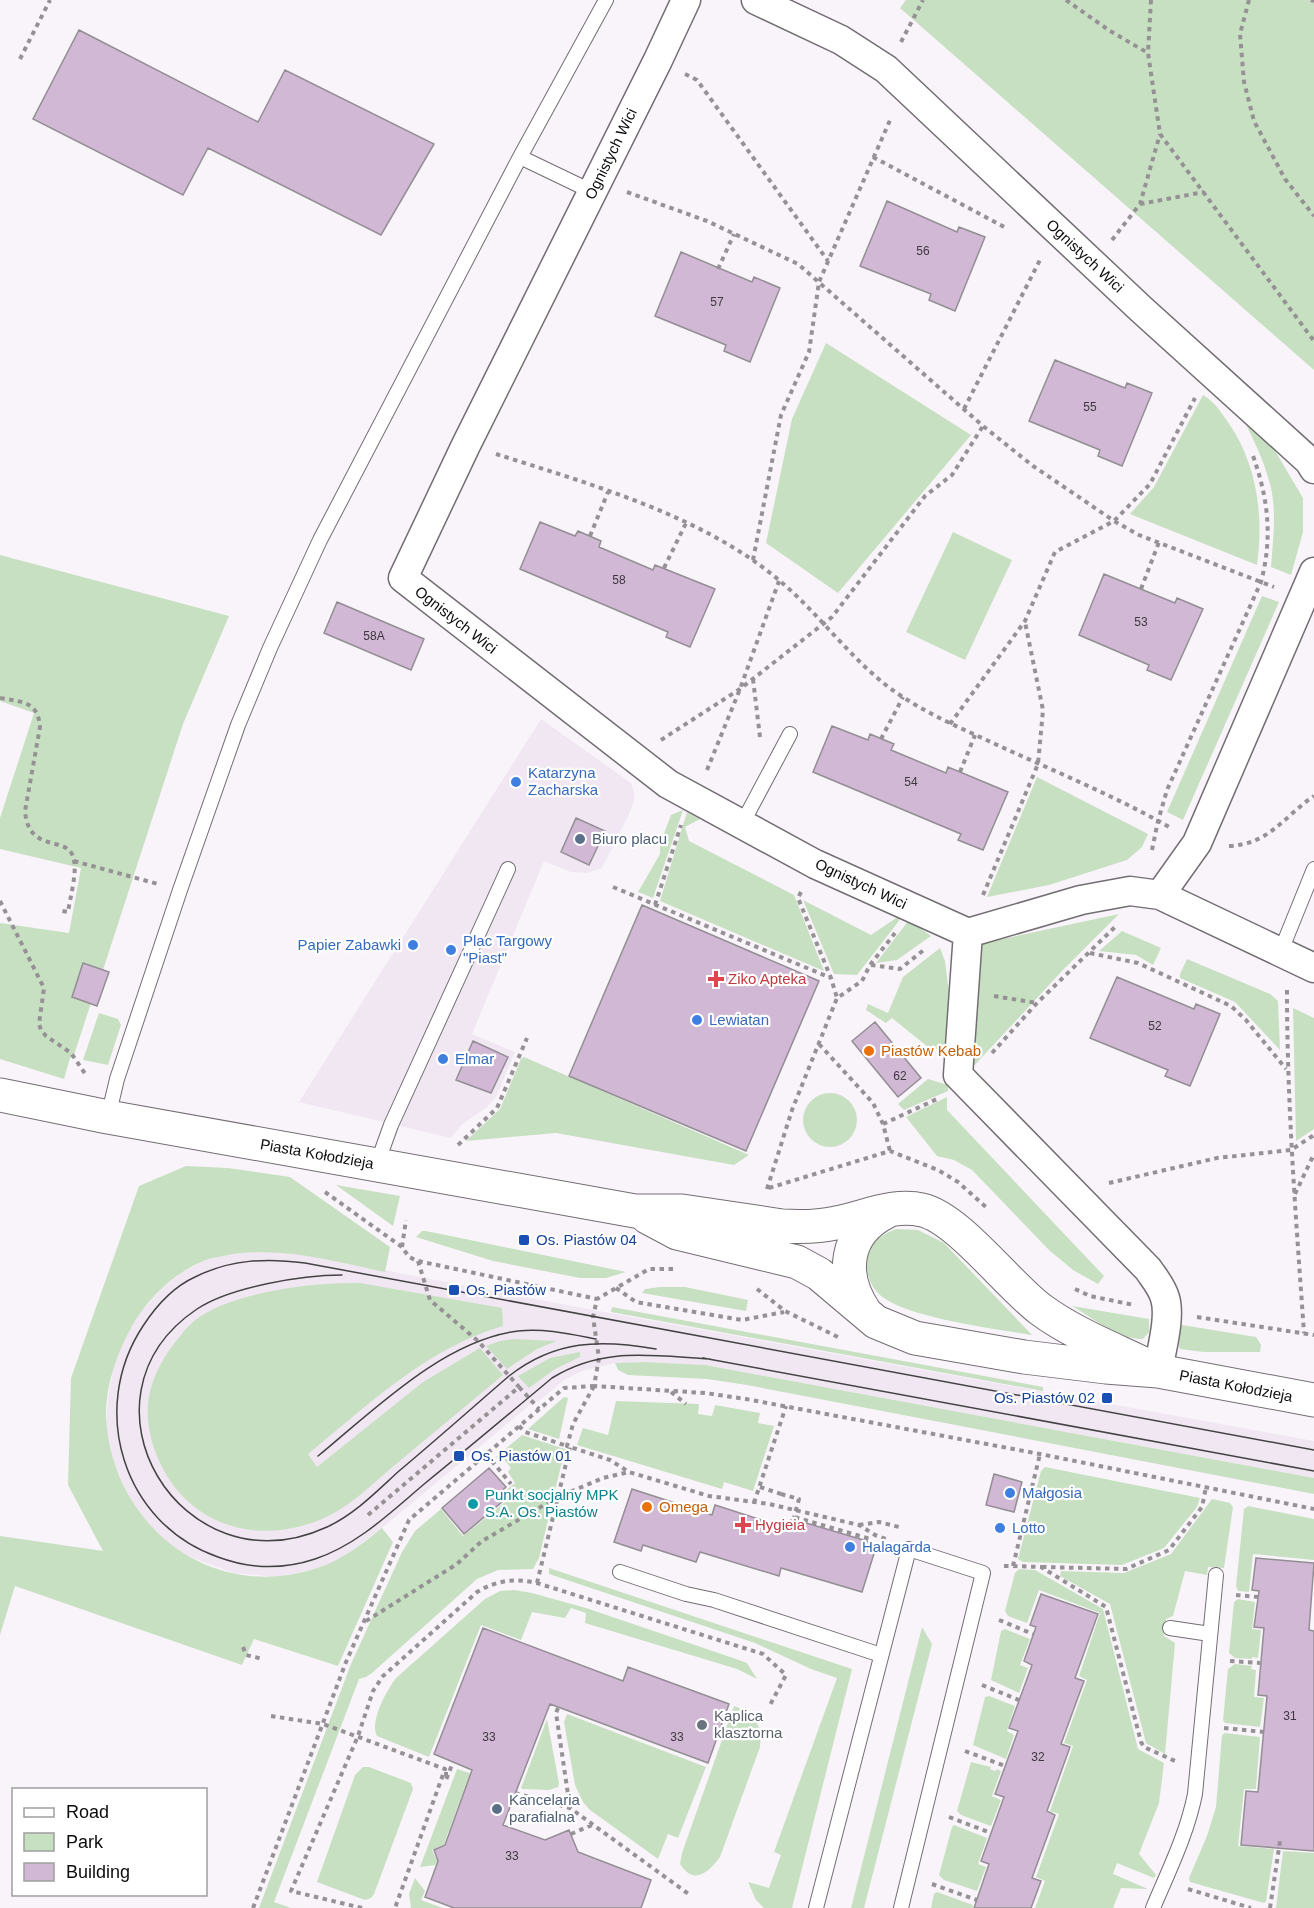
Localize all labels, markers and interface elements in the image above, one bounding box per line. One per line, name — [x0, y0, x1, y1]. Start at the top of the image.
street label: Ognistych Wici — [581, 105, 640, 202]
street label: Ognistych Wici — [1043, 216, 1127, 296]
house number: 56 — [916, 244, 930, 258]
house number: 57 — [710, 295, 724, 309]
house number: 55 — [1083, 400, 1097, 414]
house number: 58 — [612, 573, 626, 587]
street label: Ognistych Wici — [412, 582, 501, 657]
house number: 53 — [1134, 615, 1148, 629]
house number: 58A — [363, 629, 385, 643]
place label: Katarzyna Zacharska — [528, 764, 599, 798]
marker: Katarzyna Zacharska — [509, 775, 523, 789]
house number: 54 — [904, 775, 918, 789]
place label: Biuro placu — [592, 830, 667, 847]
marker: Biuro placu — [573, 832, 587, 846]
street label: Ognistych Wici — [813, 855, 910, 912]
place label: Plac Targowy "Piast" — [463, 932, 552, 966]
place label: Papier Zabawki — [298, 936, 401, 953]
marker: Papier Zabawki — [406, 938, 420, 952]
marker: Plac Targowy "Piast" — [444, 943, 458, 957]
place label: Ziko Apteka — [728, 970, 807, 987]
marker: Ziko Apteka — [709, 972, 723, 986]
place label: Lewiatan — [709, 1011, 769, 1028]
marker: Lewiatan — [690, 1013, 704, 1027]
house number: 52 — [1148, 1019, 1162, 1033]
place label: Piastów Kebab — [881, 1042, 981, 1059]
marker: Piastów Kebab — [862, 1044, 876, 1058]
place label: Elmar — [455, 1050, 494, 1067]
marker: Elmar — [436, 1052, 450, 1066]
house number: 62 — [893, 1069, 907, 1083]
street label: Piasta Kołodzieja — [259, 1135, 376, 1172]
place label: Os. Piastów 04 — [536, 1231, 637, 1248]
marker: Os. Piastów 04 — [517, 1233, 531, 1247]
place label: Os. Piastów — [466, 1281, 546, 1298]
marker: Os. Piastów — [447, 1283, 461, 1297]
street label: Piasta Kołodzieja — [1178, 1366, 1295, 1405]
place label: Os. Piastów 02 — [994, 1389, 1095, 1406]
marker: Os. Piastów 02 — [1100, 1391, 1114, 1405]
place label: Os. Piastów 01 — [471, 1447, 572, 1464]
marker: Os. Piastów 01 — [452, 1449, 466, 1463]
place label: Małgosia — [1022, 1484, 1083, 1501]
place label: Punkt socjalny MPK S.A. Os. Piastów — [485, 1486, 618, 1520]
marker: Małgosia — [1003, 1486, 1017, 1500]
marker: Punkt socjalny MPK S.A. Os. Piastów — [466, 1497, 480, 1511]
place label: Omega — [659, 1498, 709, 1515]
marker: Omega — [640, 1500, 654, 1514]
place label: Hygieia — [755, 1516, 806, 1533]
marker: Hygieia — [736, 1518, 750, 1532]
place label: Lotto — [1012, 1519, 1045, 1536]
marker: Lotto — [993, 1521, 1007, 1535]
place label: Halagarda — [862, 1538, 932, 1555]
marker: Halagarda — [843, 1540, 857, 1554]
place label: Kaplica klasztorna — [714, 1707, 783, 1741]
house number: 31 — [1283, 1709, 1297, 1723]
marker: Kaplica klasztorna — [695, 1718, 709, 1732]
house number: 33 — [482, 1730, 496, 1744]
house number: 33 — [670, 1730, 684, 1744]
house number: 32 — [1031, 1750, 1045, 1764]
legend — [12, 1788, 207, 1896]
place label: Kancelaria parafialna — [509, 1791, 581, 1825]
text: Road — [66, 1802, 109, 1822]
marker: Kancelaria parafialna — [490, 1802, 504, 1816]
text: Park — [66, 1832, 104, 1852]
house number: 33 — [505, 1849, 519, 1863]
text: Building — [66, 1862, 130, 1882]

